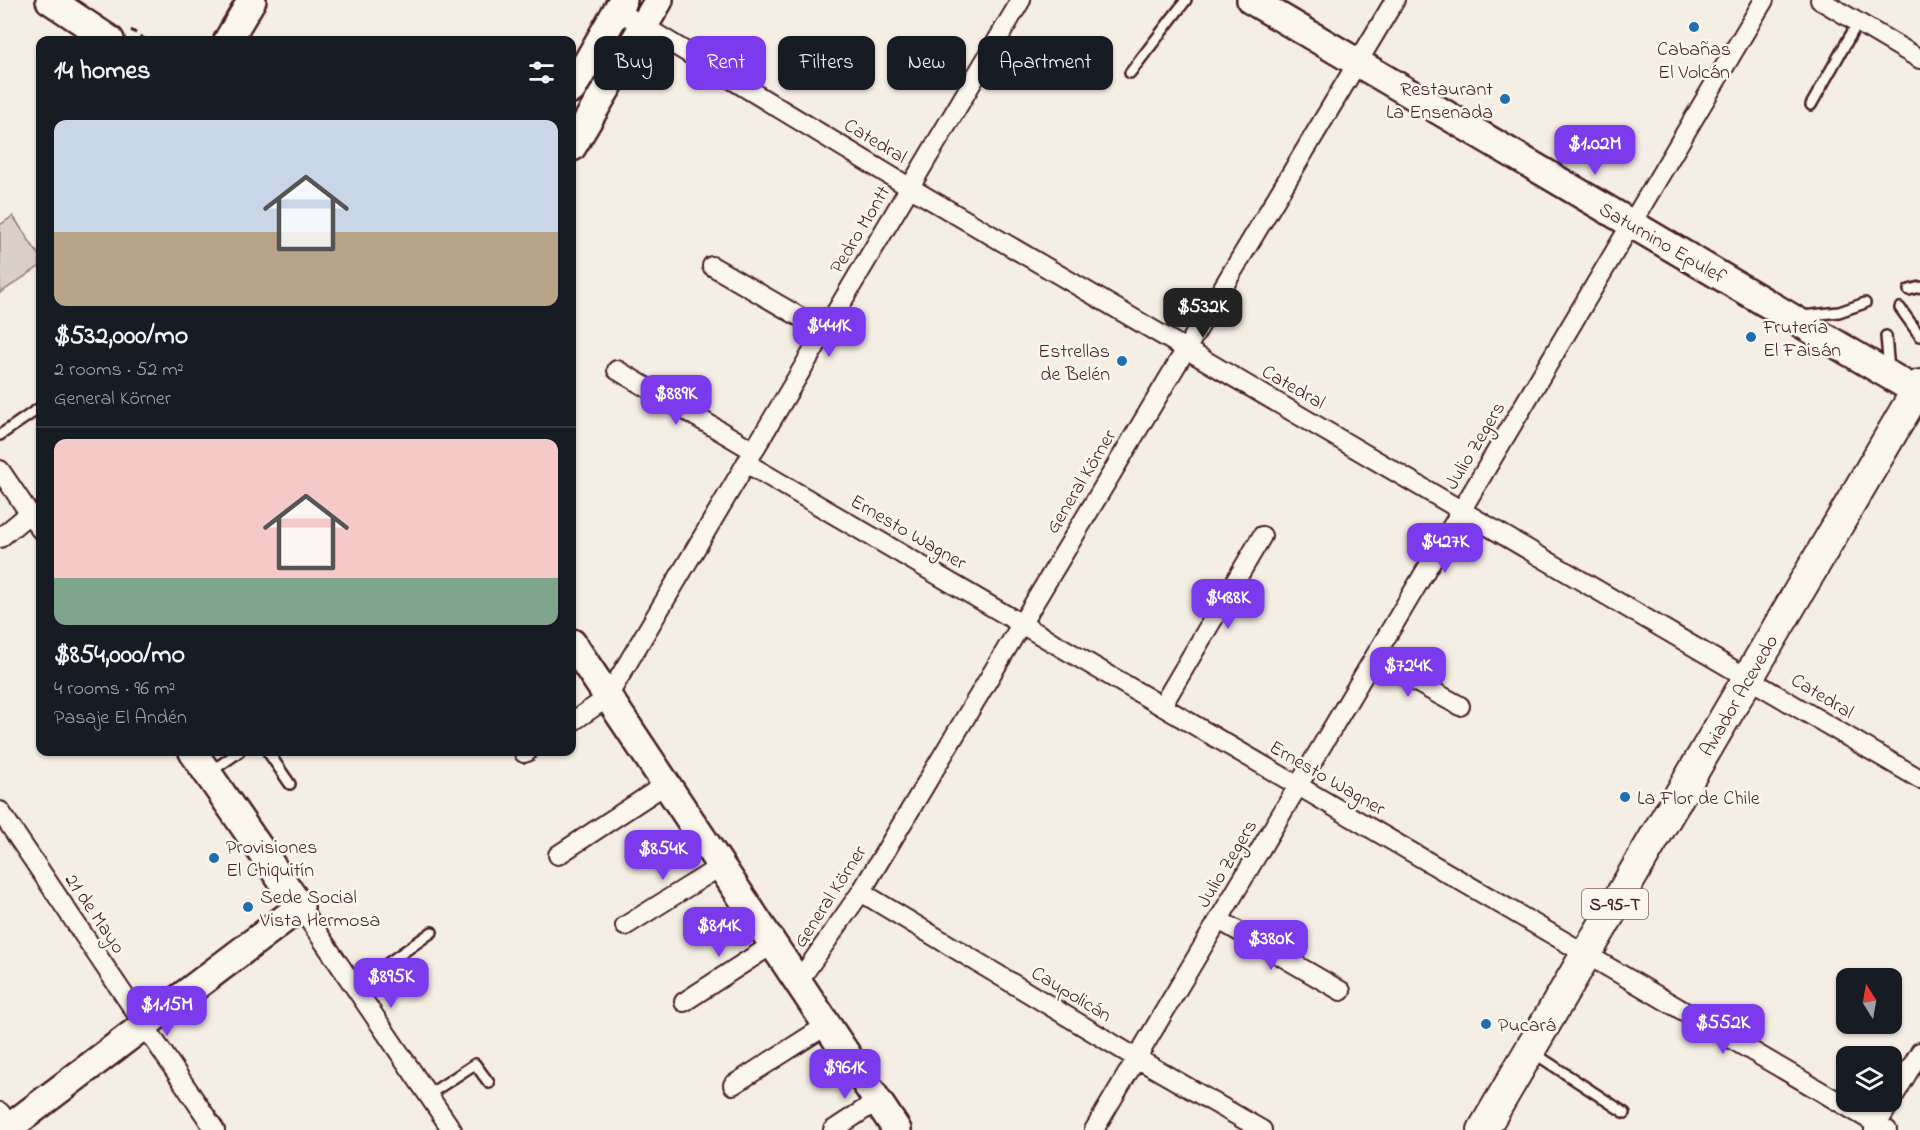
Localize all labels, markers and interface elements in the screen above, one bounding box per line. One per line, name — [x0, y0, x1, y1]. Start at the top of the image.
marker: Cabañas El Volcán — [1687, 20, 1701, 34]
chip: Buy — [594, 36, 674, 90]
chip: Rent — [686, 36, 766, 90]
chip: Filters — [778, 36, 875, 90]
chip: New — [887, 36, 966, 90]
chip: Apartment — [978, 36, 1113, 90]
place label: Cabañas El Volcán — [1657, 36, 1731, 88]
text: 14 homes — [54, 53, 150, 91]
icon: filters — [525, 56, 558, 89]
place label: Restaurant La Ensenada — [1386, 76, 1493, 128]
marker: Restaurant La Ensenada — [1498, 92, 1512, 106]
street label: Catedral — [838, 112, 912, 172]
pin: $1.02M — [1546, 125, 1644, 176]
text: $1.02M — [1568, 130, 1622, 159]
icon: home — [252, 159, 360, 267]
street label: Pedro Montt — [823, 181, 899, 280]
street label: Saturnino Epulef — [1593, 196, 1731, 293]
pin: $532K — [1161, 288, 1245, 339]
text: $532K — [1177, 293, 1229, 322]
pin: $441K — [787, 307, 871, 358]
text: $441K — [807, 312, 851, 341]
place label: Frutería El Faisán — [1762, 314, 1841, 366]
text: $532,000/mo — [54, 318, 188, 356]
marker: Frutería El Faisán — [1744, 330, 1758, 344]
place label: Estrellas de Belén — [1038, 338, 1110, 390]
marker: Estrellas de Belén — [1115, 354, 1129, 368]
text: 2 rooms · 52 m² — [54, 356, 184, 385]
street label: Catedral — [1256, 358, 1330, 418]
pin: $889K — [634, 375, 718, 426]
text: $889K — [655, 380, 697, 409]
text: General Körner — [54, 385, 171, 414]
street label: Julio Zegers — [1438, 397, 1515, 496]
street label: General Körner — [1040, 424, 1125, 540]
icon: home — [252, 478, 360, 586]
street label: Ernesto Wagner — [844, 488, 972, 579]
pin: $427K — [1403, 523, 1487, 574]
text: $427K — [1421, 528, 1469, 557]
pin: $488K — [1186, 579, 1270, 630]
text: $488K — [1205, 584, 1251, 613]
street label: Aviador Acevedo — [1694, 630, 1787, 763]
text: $854,000/mo — [54, 637, 185, 675]
pin: $724K — [1366, 647, 1450, 698]
text: $724K — [1384, 652, 1432, 681]
street label: Catedral — [1785, 667, 1859, 727]
text: 4 rooms · 96 m² — [54, 675, 175, 704]
text: Pasaje El Andén — [54, 704, 187, 733]
street label: Ernesto Wagner — [1263, 734, 1391, 825]
place label: La Flor de Chile — [1637, 785, 1760, 814]
marker: La Flor de Chile — [1618, 790, 1632, 804]
street label: Julio Zegers — [1190, 815, 1267, 914]
pin: $854K — [621, 830, 705, 881]
place label: Provisiones El Chiquitín — [226, 834, 317, 886]
text: $854K — [639, 835, 687, 864]
street label: General Körner — [787, 840, 876, 954]
marker: Provisiones El Chiquitín — [207, 851, 221, 865]
street label: 21 de Mayo — [56, 868, 132, 960]
place label: Sede Social Vista Hermosa — [259, 884, 380, 936]
road number: S-95-T — [1582, 889, 1648, 919]
marker: Sede Social Vista Hermosa — [241, 900, 255, 914]
pin: $814K — [677, 907, 761, 958]
text: $814K — [697, 912, 741, 941]
pin: $380K — [1229, 920, 1313, 971]
text: $380K — [1248, 925, 1294, 954]
pin: $895K — [349, 958, 433, 1009]
street label: Caupolicán — [1025, 960, 1117, 1031]
text: $895K — [368, 963, 414, 992]
north arrow — [1836, 968, 1902, 1034]
map controls — [1836, 968, 1902, 1112]
pin: $1.15M — [118, 986, 216, 1037]
text: $1.15M — [141, 991, 193, 1020]
pin: $552K — [1681, 1004, 1765, 1055]
text: $552K — [1696, 1009, 1750, 1038]
place label: Pucará — [1498, 1012, 1556, 1041]
marker: Pucará — [1479, 1017, 1493, 1031]
button: layers — [1836, 1046, 1902, 1112]
pin: $961K — [803, 1049, 887, 1100]
text: $961K — [824, 1054, 866, 1083]

